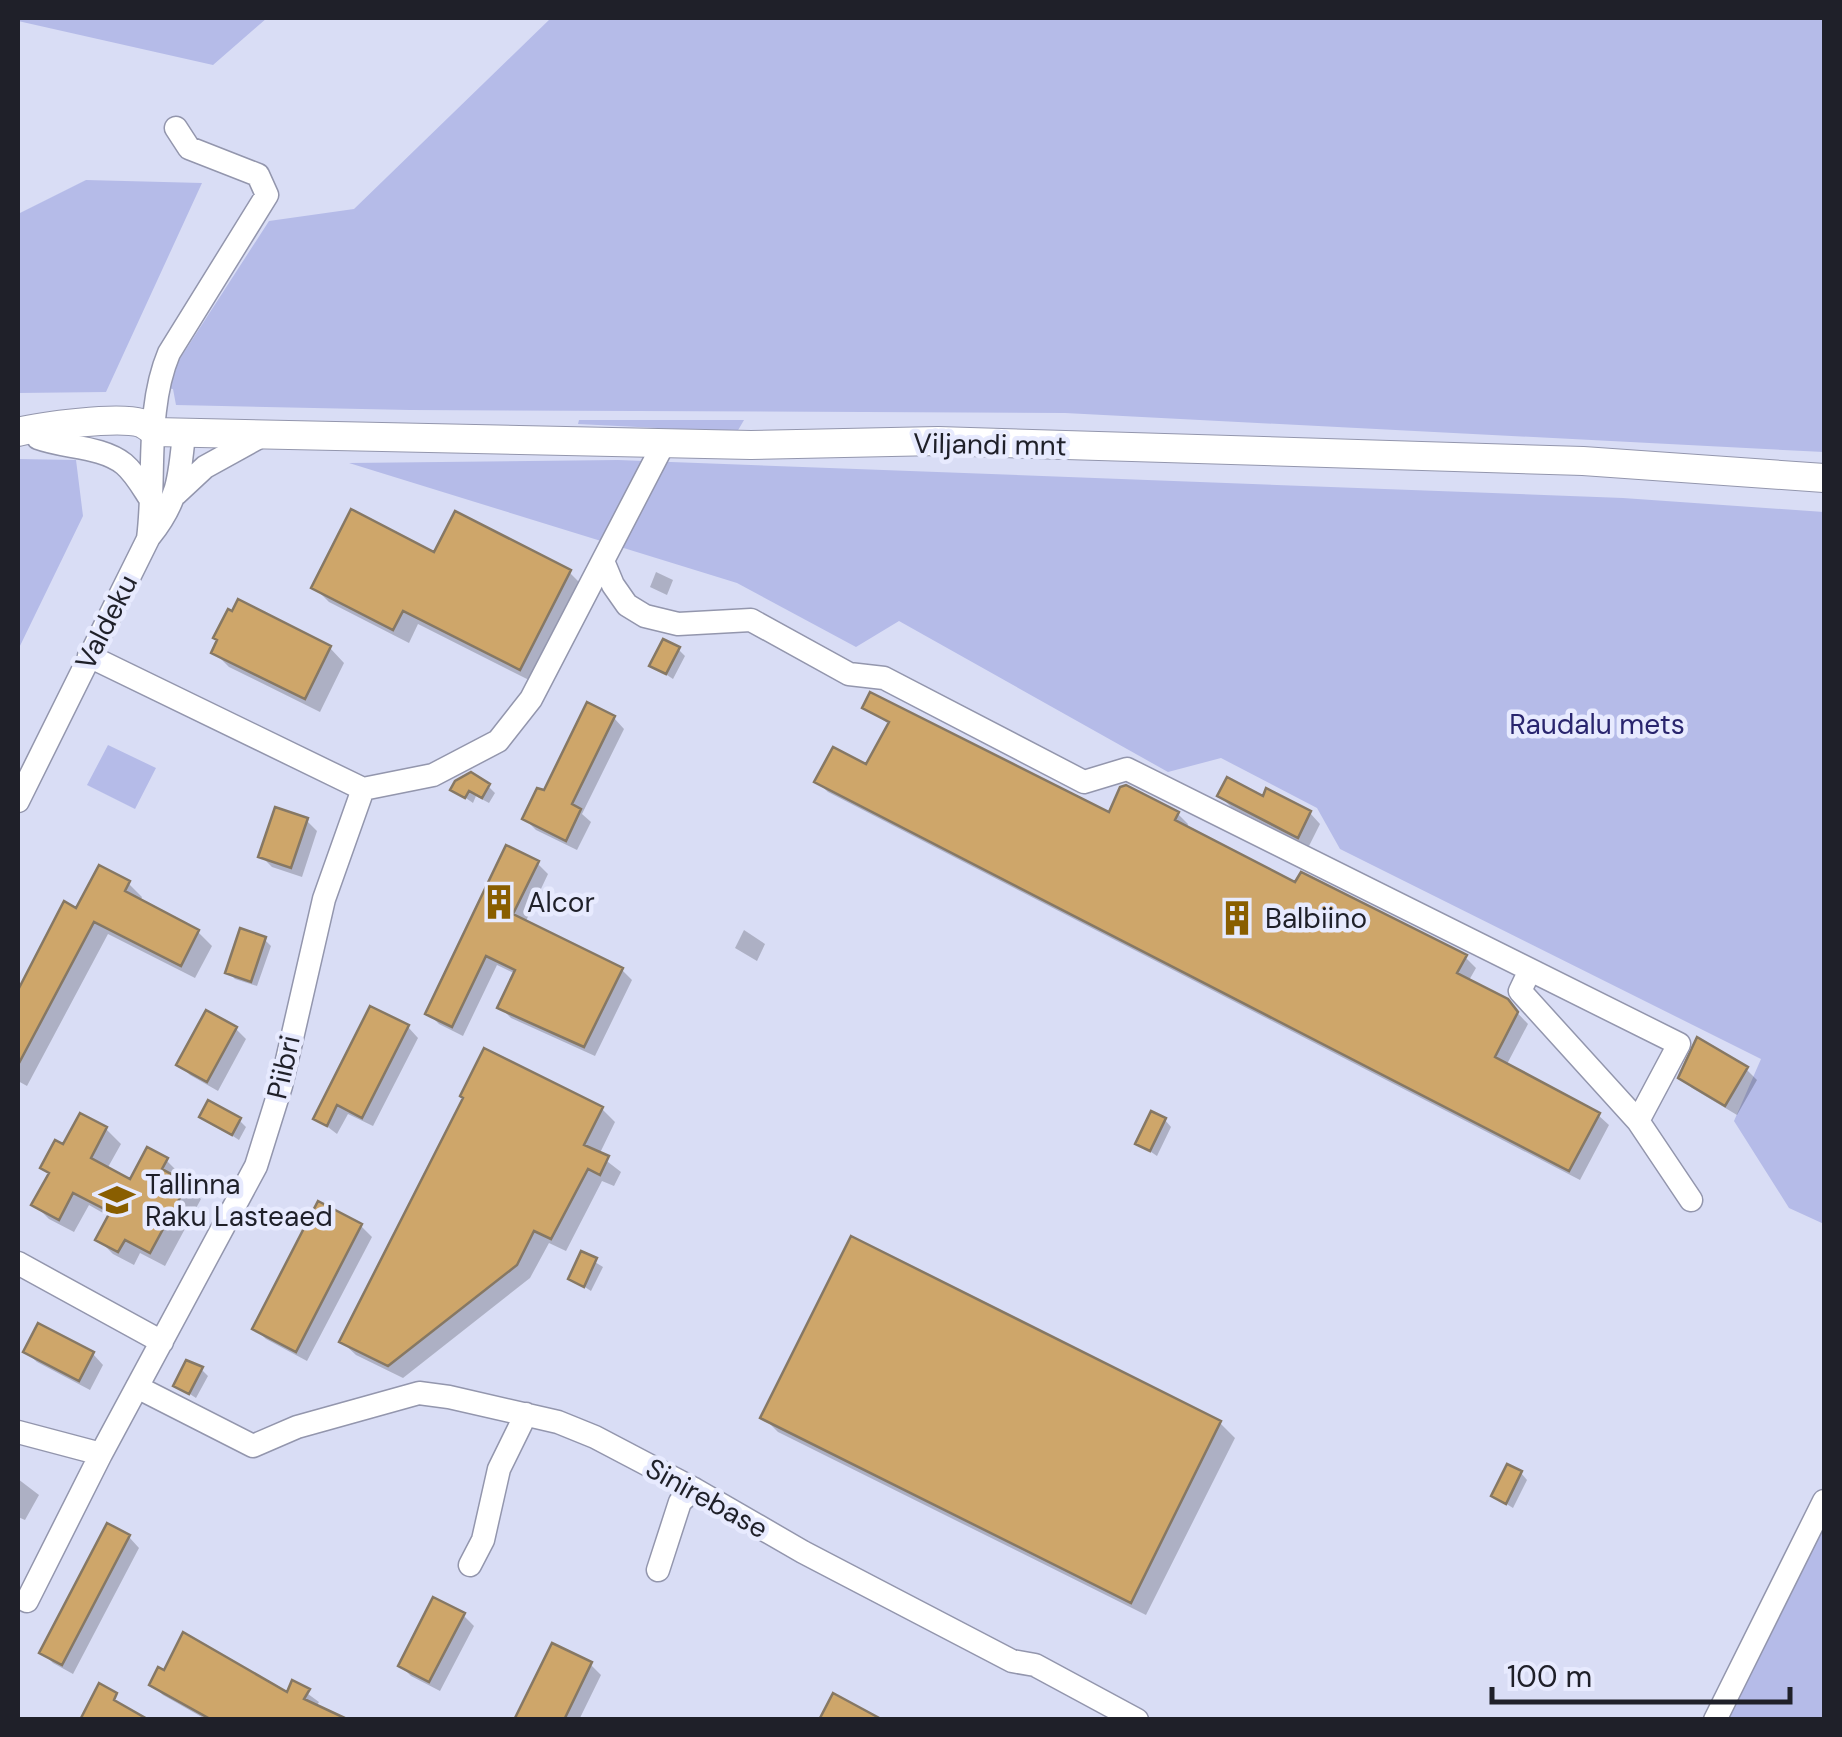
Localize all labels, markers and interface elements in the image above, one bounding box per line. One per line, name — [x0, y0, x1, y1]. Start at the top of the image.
street label: Viljandi mnt — [913, 425, 1067, 464]
street label: Valdeku — [67, 568, 146, 676]
park label: Raudalu mets — [1509, 706, 1685, 743]
building icon: Alcor — [480, 883, 518, 921]
place label: Alcor — [527, 884, 595, 921]
building icon: Balbiino — [1218, 899, 1256, 937]
place label: Balbiino — [1265, 900, 1367, 937]
street label: Piibri — [258, 1032, 309, 1103]
place label: Tallinna Raku Lasteaed — [145, 1166, 333, 1235]
school or university icon: Tallinna Raku Lasteaed — [98, 1181, 136, 1219]
street label: Sinirebase — [639, 1450, 774, 1547]
scale bar — [1492, 1642, 1790, 1704]
text: 100 m — [1507, 1657, 1592, 1696]

